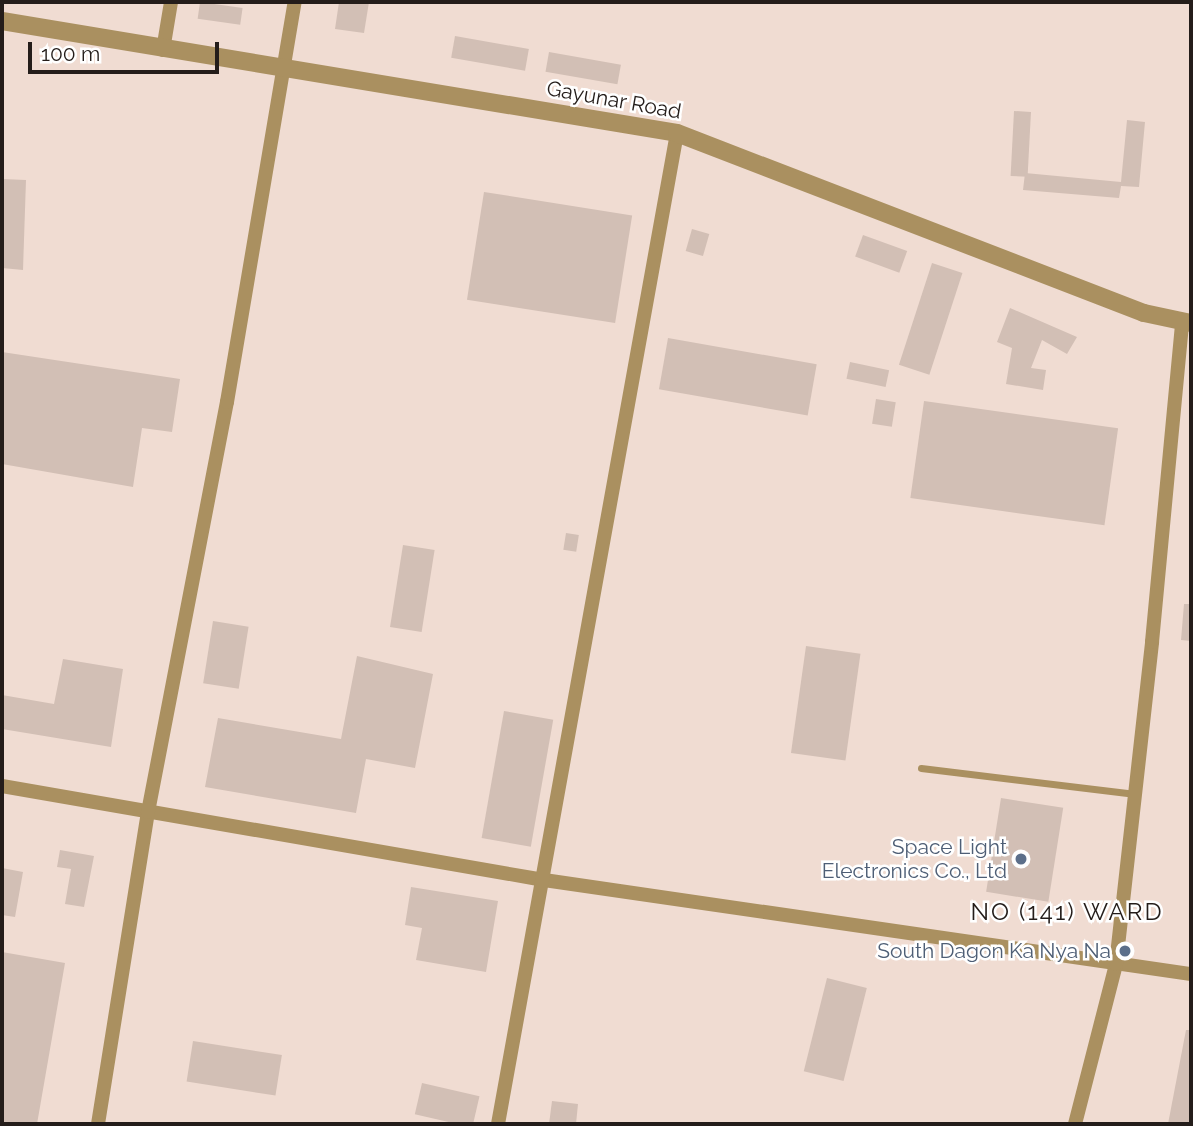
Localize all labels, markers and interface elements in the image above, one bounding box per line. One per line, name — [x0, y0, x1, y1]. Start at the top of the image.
scale bar — [32, 28, 222, 72]
text: 100 m — [41, 41, 100, 66]
street label: Gayunar Road — [544, 76, 684, 124]
place label: Space Light Electronics Co., Ltd — [822, 834, 1007, 884]
marker: Space Light Electronics Co., Ltd — [1013, 851, 1029, 867]
district label: NO (141) WARD — [972, 898, 1162, 926]
place label: South Dagon Ka Nya Na — [877, 938, 1111, 964]
marker: South Dagon Ka Nya Na — [1117, 943, 1133, 959]

